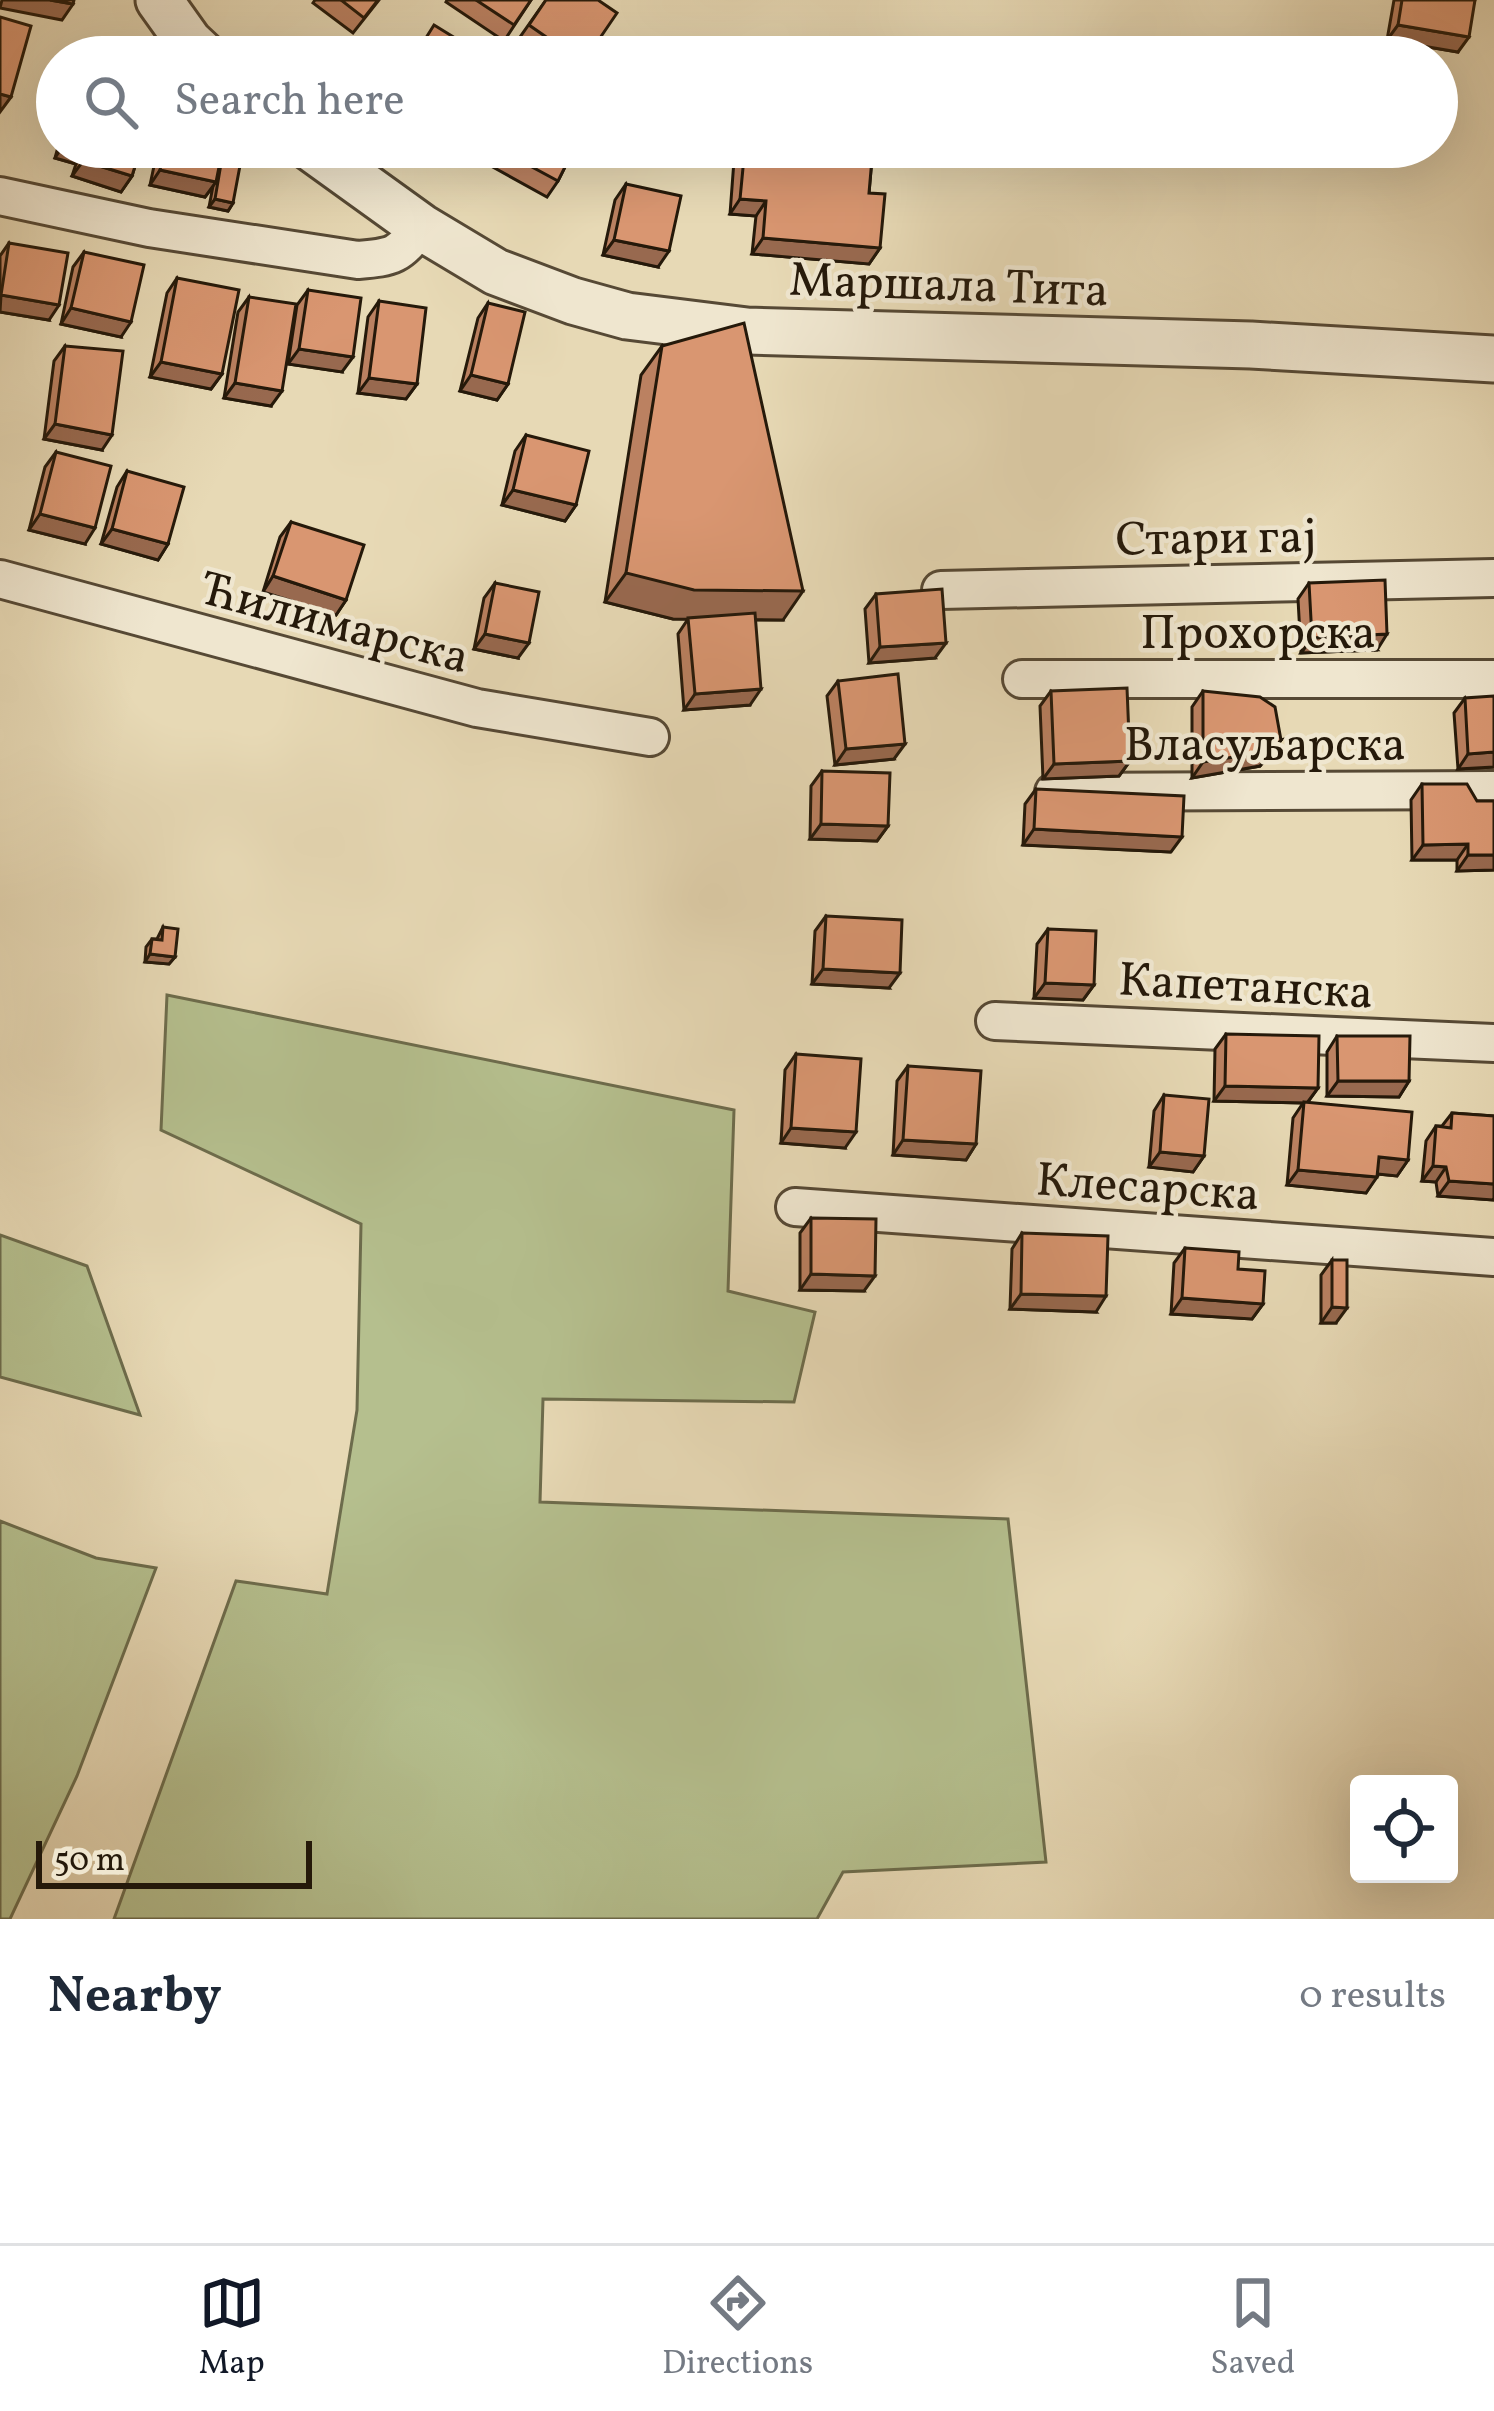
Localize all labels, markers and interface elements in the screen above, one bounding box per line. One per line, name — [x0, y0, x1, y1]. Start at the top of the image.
search box — [36, 36, 1458, 168]
icon: search — [78, 69, 144, 135]
text: Search here — [174, 71, 405, 134]
street label: Маршала Тита — [788, 248, 1110, 327]
street label: Стари гај — [1115, 505, 1317, 576]
street label: Ћилимарска — [192, 557, 476, 694]
street label: Прохорска — [1140, 602, 1376, 669]
street label: Власуљарска — [1124, 714, 1406, 781]
street label: Капетанска — [1117, 948, 1375, 1029]
street label: Клесарска — [1034, 1148, 1262, 1231]
map controls — [1350, 1775, 1458, 1883]
button: locate — [1350, 1775, 1458, 1883]
scale bar — [36, 1835, 312, 1888]
text: 50 m — [54, 1839, 125, 1885]
text: Nearby — [48, 1962, 222, 2033]
text: 0 results — [1299, 1970, 1446, 2024]
tab: Map — [199, 2270, 265, 2388]
tab: Directions — [662, 2270, 813, 2388]
tab: Saved — [1210, 2270, 1295, 2388]

